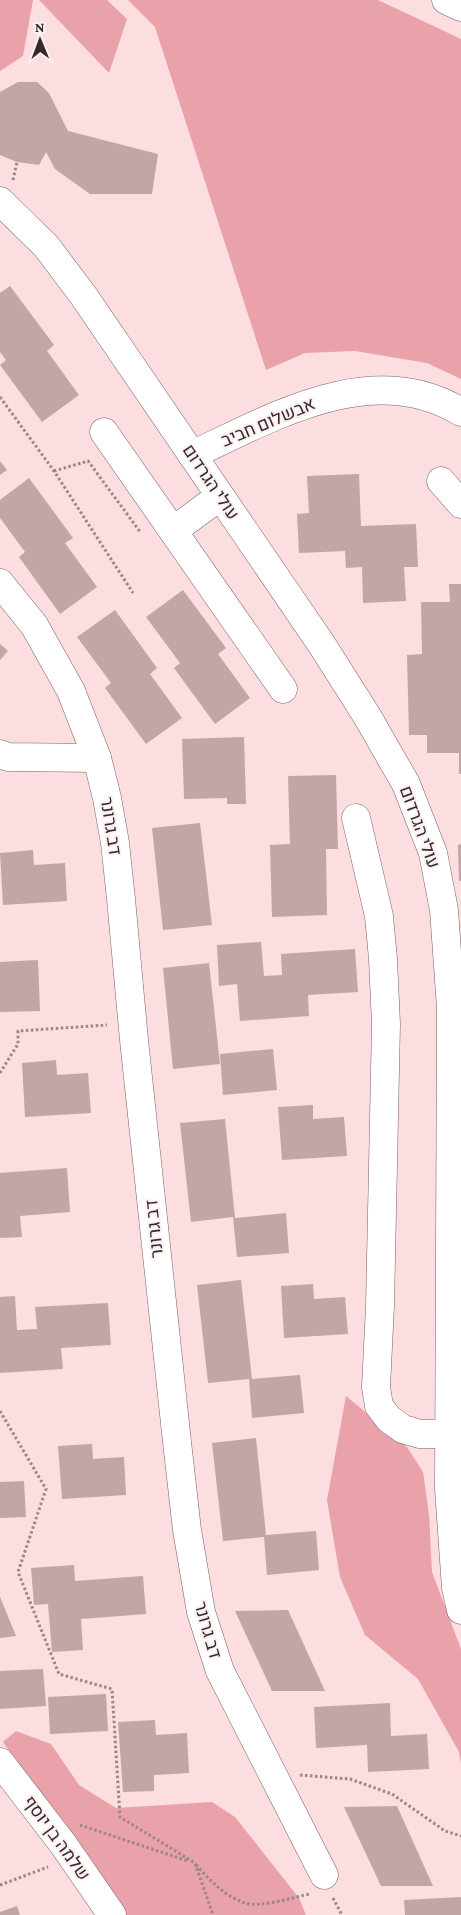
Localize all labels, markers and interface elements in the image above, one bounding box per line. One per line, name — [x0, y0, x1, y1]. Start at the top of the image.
north arrow — [15, 15, 65, 65]
text: N — [35, 19, 45, 35]
street label: אבשלום חביב — [218, 393, 318, 451]
street label: עולי הגרדום — [179, 441, 243, 523]
street label: עולי הגרדום — [396, 783, 444, 871]
street label: דב גרונר — [97, 795, 125, 857]
street label: דב גרונר — [141, 1199, 167, 1259]
street label: דב גרונר — [190, 1599, 226, 1661]
street label: שלמה בן יוסף — [20, 1792, 94, 1884]

